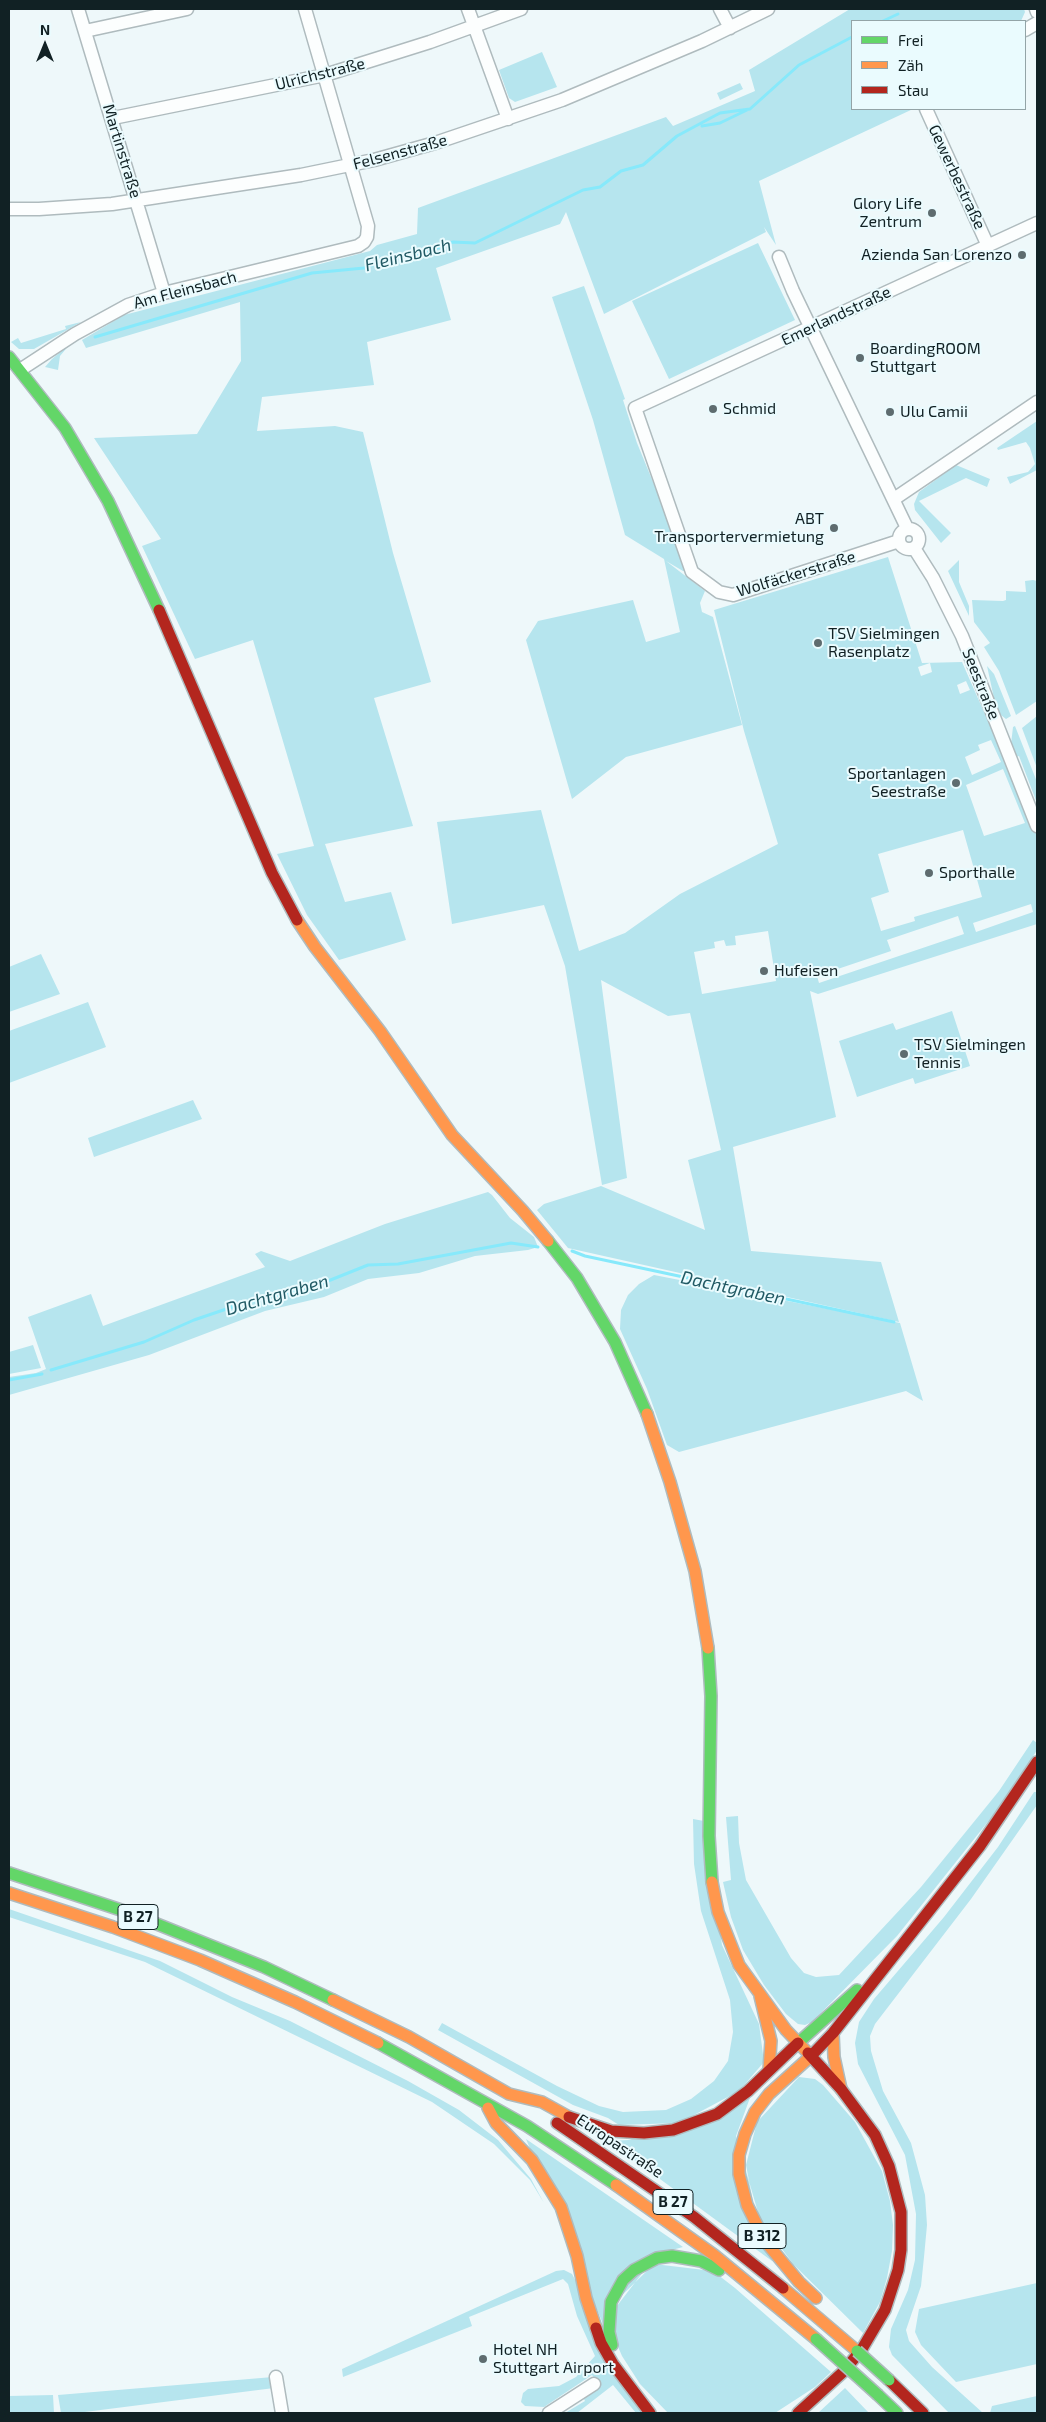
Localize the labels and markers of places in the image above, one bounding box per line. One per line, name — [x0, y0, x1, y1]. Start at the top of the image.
place label: Glory Life Zentrum — [853, 194, 922, 232]
marker: Glory Life Zentrum — [926, 207, 938, 219]
place label: Azienda San Lorenzo — [861, 245, 1012, 265]
marker: Azienda San Lorenzo — [1016, 249, 1028, 261]
place label: BoardingROOM Stuttgart — [870, 339, 981, 377]
marker: BoardingROOM Stuttgart — [854, 352, 866, 364]
place label: Schmid — [723, 399, 776, 419]
place label: Ulu Camii — [900, 402, 968, 422]
marker: Schmid — [707, 403, 719, 415]
marker: Ulu Camii — [884, 406, 896, 418]
place label: ABT Transportervermietung — [654, 509, 824, 547]
marker: ABT Transportervermietung — [828, 522, 840, 534]
place label: TSV Sielmingen Rasenplatz — [828, 624, 940, 662]
marker: TSV Sielmingen Rasenplatz — [812, 637, 824, 649]
place label: Sportanlagen Seestraße — [848, 764, 946, 802]
marker: Sportanlagen Seestraße — [950, 777, 962, 789]
place label: Sporthalle — [939, 863, 1015, 883]
marker: Sporthalle — [923, 867, 935, 879]
place label: Hufeisen — [774, 961, 838, 981]
marker: Hufeisen — [758, 965, 770, 977]
place label: TSV Sielmingen Tennis — [914, 1035, 1026, 1073]
marker: TSV Sielmingen Tennis — [898, 1048, 910, 1060]
place label: Hotel NH Stuttgart Airport — [493, 2340, 614, 2378]
marker: Hotel NH Stuttgart Airport — [477, 2353, 489, 2365]

